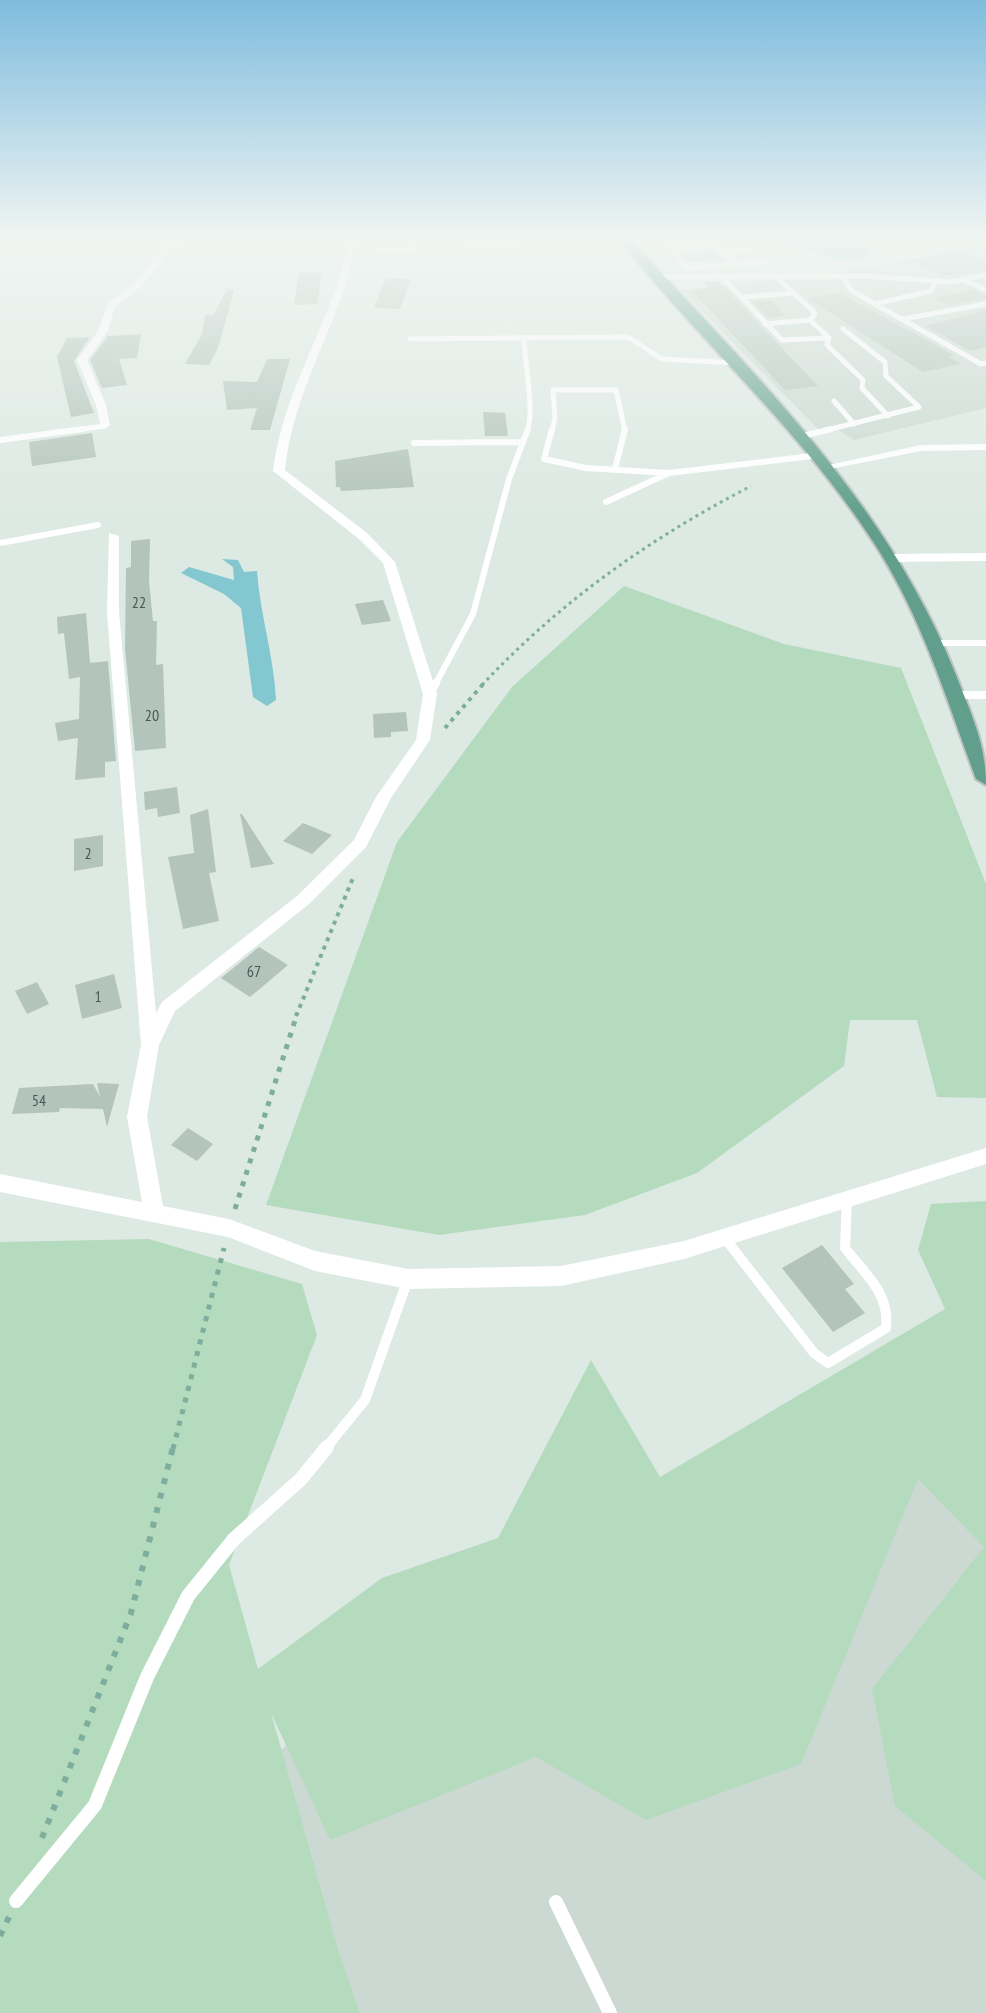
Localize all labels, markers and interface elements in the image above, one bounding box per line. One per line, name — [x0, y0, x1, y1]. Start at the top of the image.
house number: 22 — [132, 592, 146, 612]
house number: 20 — [145, 705, 159, 725]
house number: 2 — [84, 843, 92, 863]
house number: 67 — [247, 961, 261, 981]
house number: 1 — [94, 986, 102, 1006]
house number: 54 — [32, 1090, 46, 1110]

